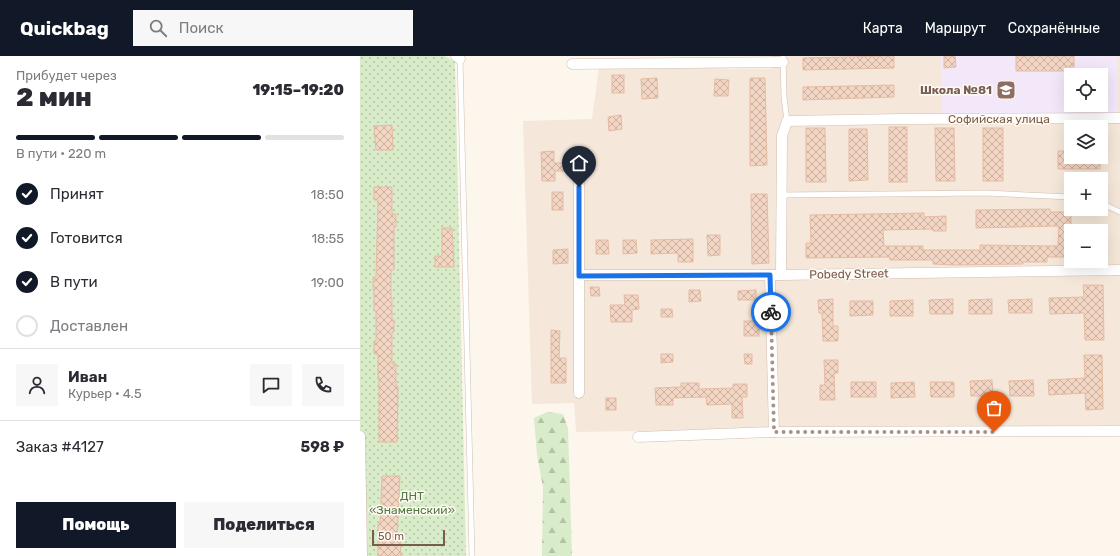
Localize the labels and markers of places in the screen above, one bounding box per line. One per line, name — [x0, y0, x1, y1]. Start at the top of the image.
school or university icon: Школа №81 — [995, 79, 1017, 101]
place label: Школа №81 — [920, 83, 992, 97]
pin — [562, 146, 596, 187]
pin — [977, 391, 1011, 432]

